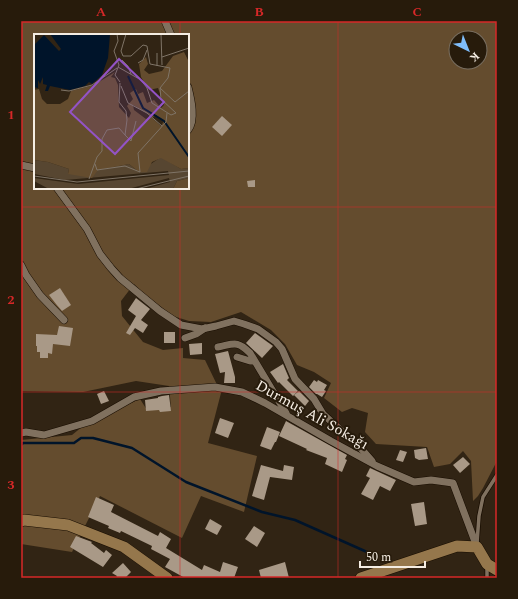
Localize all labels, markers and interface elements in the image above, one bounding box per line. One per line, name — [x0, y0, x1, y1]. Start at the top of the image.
text: A — [96, 2, 106, 22]
text: B — [254, 2, 264, 22]
text: C — [412, 2, 422, 22]
north arrow — [448, 30, 488, 70]
inset map — [34, 34, 189, 189]
text: K — [465, 48, 483, 66]
text: 1 — [7, 105, 15, 125]
text: 2 — [7, 290, 15, 310]
street label: Durmuş Ali Sokağı — [251, 374, 373, 456]
text: 3 — [7, 475, 15, 495]
scale bar — [360, 543, 425, 569]
text: 50 m — [366, 548, 391, 567]

